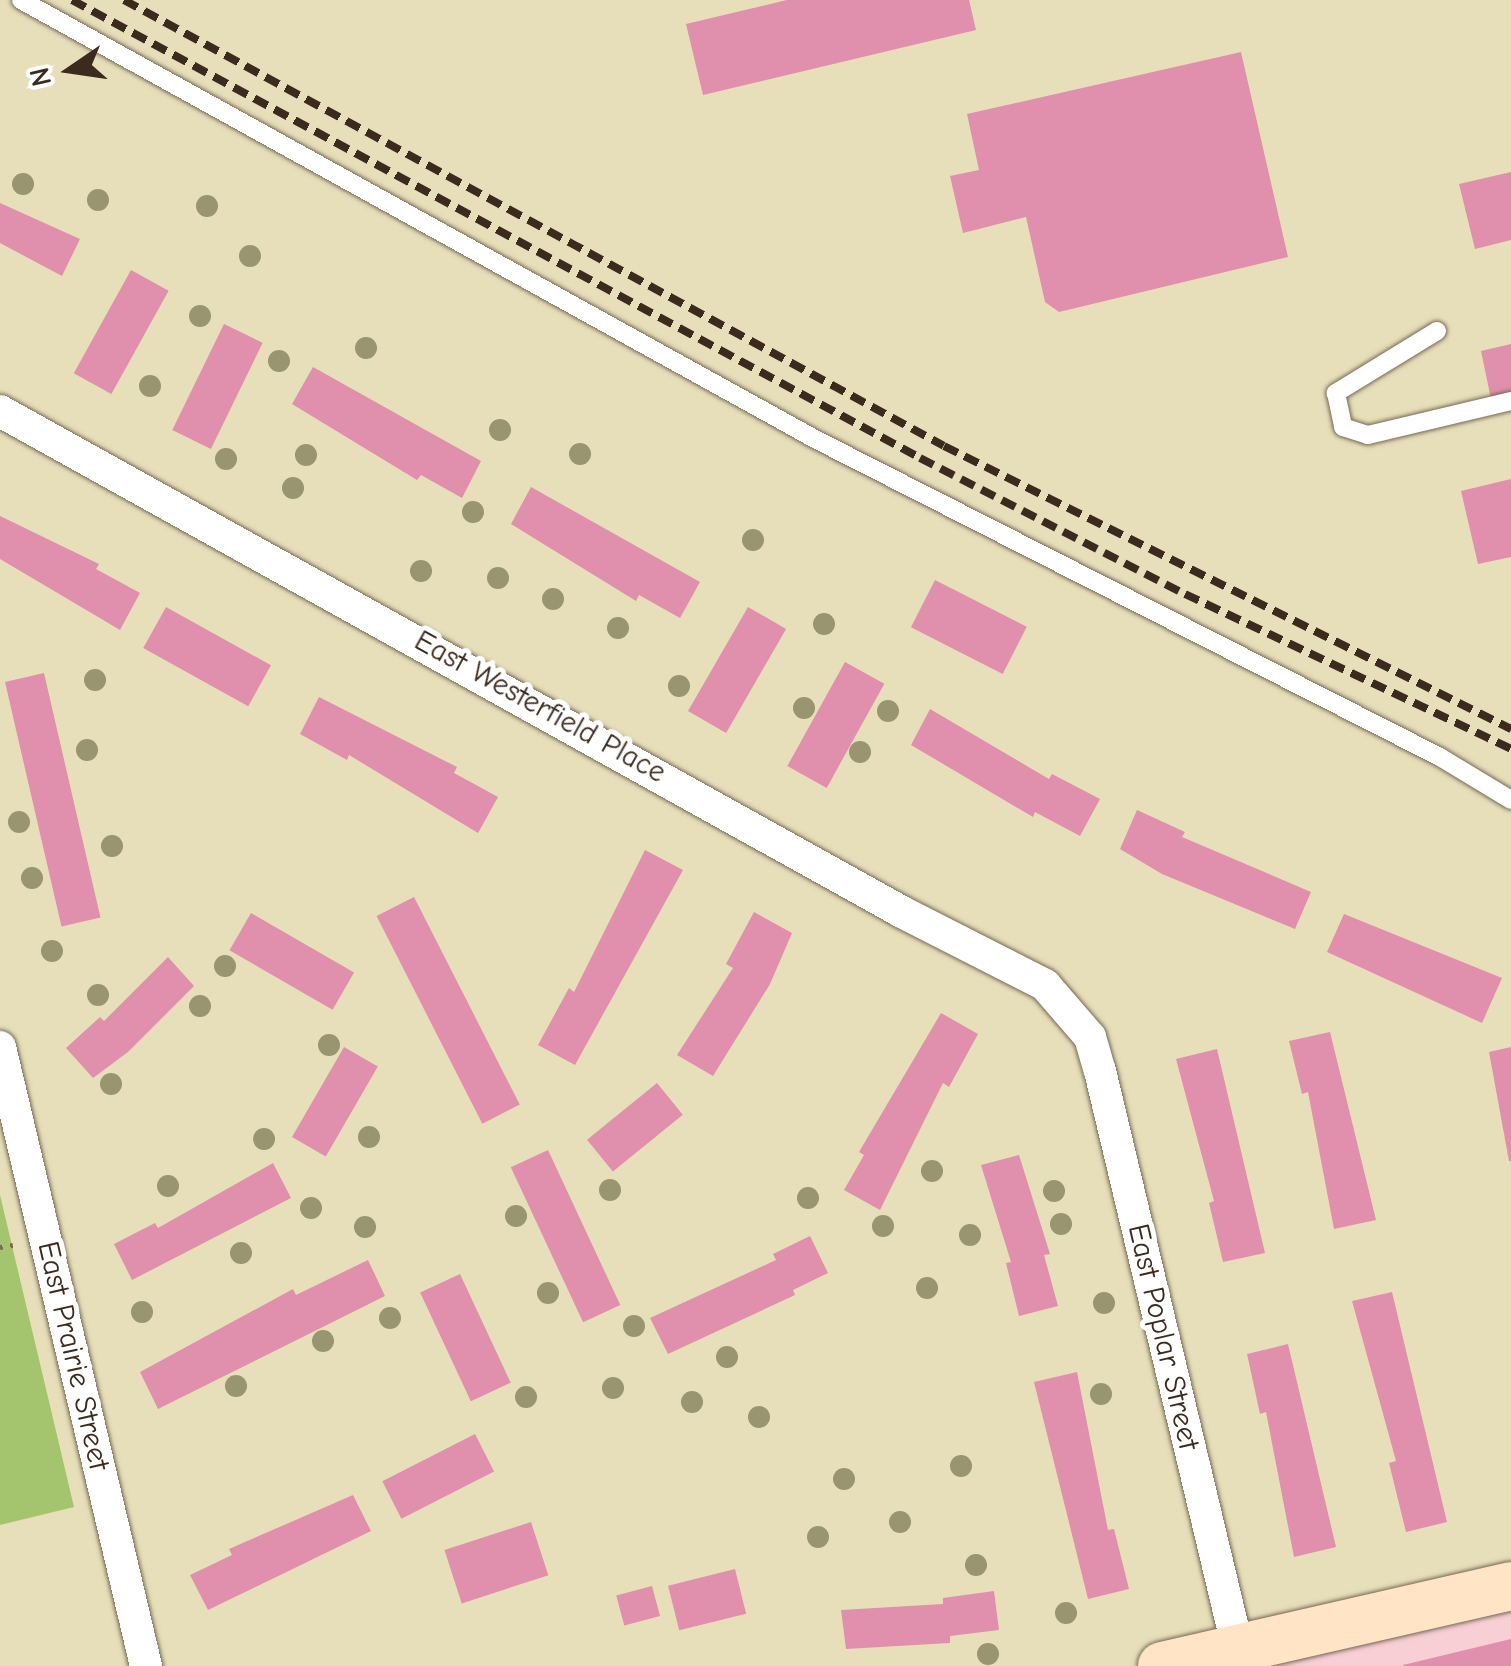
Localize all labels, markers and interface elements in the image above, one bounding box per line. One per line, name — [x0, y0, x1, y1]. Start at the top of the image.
north arrow — [20, 20, 120, 120]
text: N — [23, 64, 58, 89]
street label: East Westerfield Place — [408, 623, 672, 791]
street label: East Poplar Street — [1119, 1220, 1207, 1454]
street label: East Prairie Street — [29, 1238, 117, 1474]

